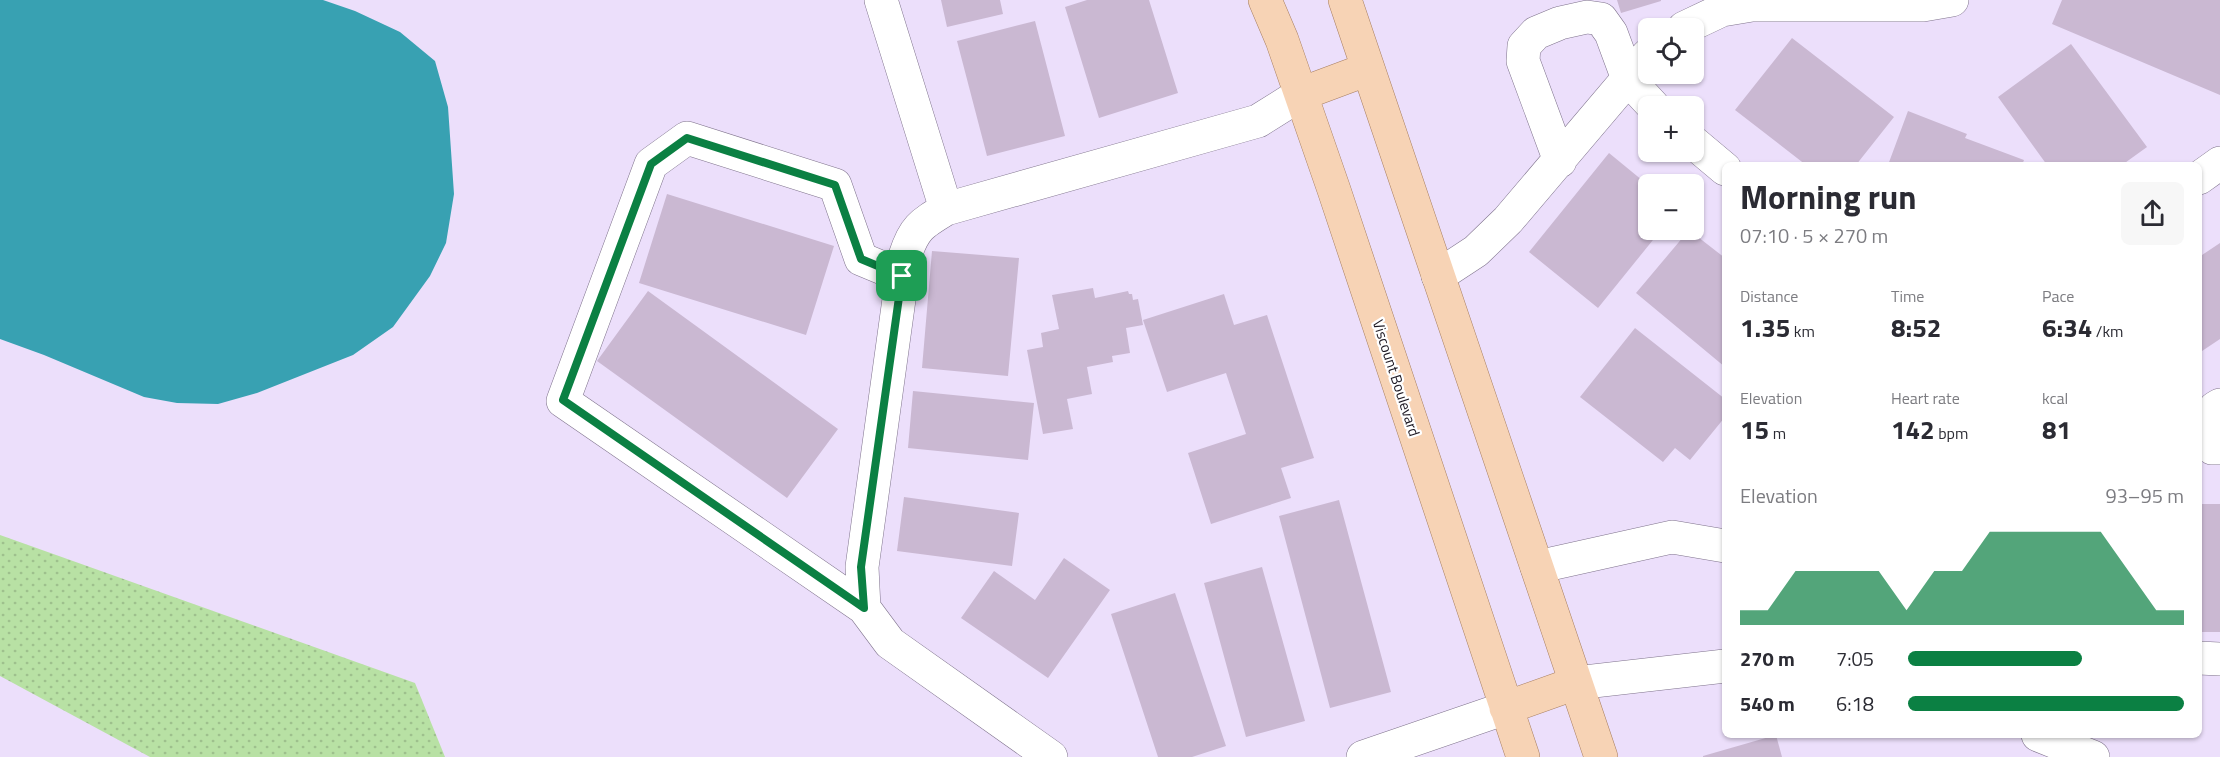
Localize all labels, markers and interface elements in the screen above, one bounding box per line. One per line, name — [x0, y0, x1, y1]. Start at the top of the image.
map controls — [1638, 18, 1704, 240]
button: locate — [1638, 18, 1704, 84]
button: + — [1638, 96, 1704, 162]
text: Morning run — [1740, 172, 1917, 222]
button: − — [1638, 174, 1704, 240]
button: share — [2121, 182, 2184, 245]
text: 07:10 · 5 × 270 m — [1740, 220, 1888, 251]
pin — [876, 250, 927, 301]
icon: arrive — [885, 259, 918, 292]
text: Distance — [1740, 284, 1798, 308]
text: Time — [1891, 284, 1924, 308]
text: Pace — [2042, 284, 2074, 308]
text: 1.35 — [1740, 308, 1790, 347]
text: 8:52 — [1891, 308, 1941, 347]
text: 6:34 — [2042, 308, 2092, 347]
street label: Viscount Boulevard — [1367, 317, 1426, 439]
text: km — [1790, 319, 1815, 343]
text: /km — [2092, 319, 2124, 343]
text: Elevation — [1740, 386, 1802, 410]
text: Heart rate — [1891, 386, 1960, 410]
text: kcal — [2042, 386, 2068, 410]
text: 15 — [1740, 410, 1769, 449]
text: 142 — [1891, 410, 1935, 449]
text: 81 — [2042, 410, 2071, 449]
text: m — [1769, 421, 1786, 445]
text: bpm — [1935, 421, 1968, 445]
text: Elevation — [1740, 480, 1818, 511]
text: 93–95 m — [2105, 480, 2184, 511]
text: 270 m — [1740, 643, 1795, 674]
text: 7:05 — [1836, 643, 1874, 674]
text: 540 m — [1740, 688, 1795, 719]
text: 6:18 — [1836, 688, 1874, 719]

